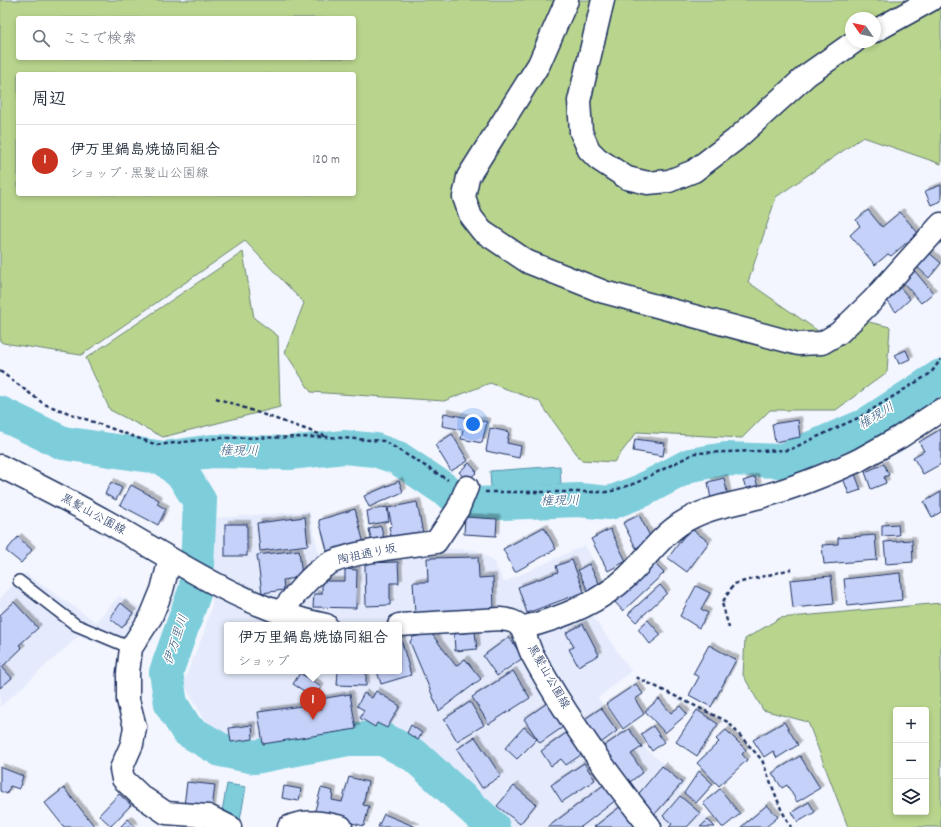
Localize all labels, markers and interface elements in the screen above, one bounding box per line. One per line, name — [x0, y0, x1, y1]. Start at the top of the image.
north arrow — [845, 12, 881, 48]
search box — [16, 16, 356, 60]
icon: search — [30, 27, 52, 49]
text: ここで検索 — [62, 29, 137, 51]
text: 周辺 — [32, 89, 66, 113]
text: 伊万里鍋島焼協同組合 — [70, 140, 220, 162]
text: 1 — [44, 151, 46, 170]
text: 120 m — [312, 151, 340, 170]
text: ショップ · 黒髪山公園線 — [70, 165, 208, 184]
water label: 権現川 — [855, 399, 899, 435]
your location — [463, 414, 483, 434]
water label: 権現川 — [219, 442, 259, 462]
street label: 黒髪山公園線 — [57, 490, 129, 540]
water label: 権現川 — [540, 492, 580, 512]
street label: 陶祖通り坂 — [336, 540, 398, 570]
water label: 伊万里川 — [160, 612, 194, 668]
popup — [224, 622, 402, 674]
text: 伊万里鍋島焼協同組合 — [238, 628, 388, 650]
street label: 黒髪山公園線 — [523, 642, 573, 712]
text: ショップ — [238, 653, 289, 672]
pin: 1 — [300, 687, 326, 720]
map controls — [893, 707, 929, 815]
button: + — [893, 707, 929, 743]
button: − — [893, 743, 929, 779]
button: layers — [893, 779, 929, 815]

